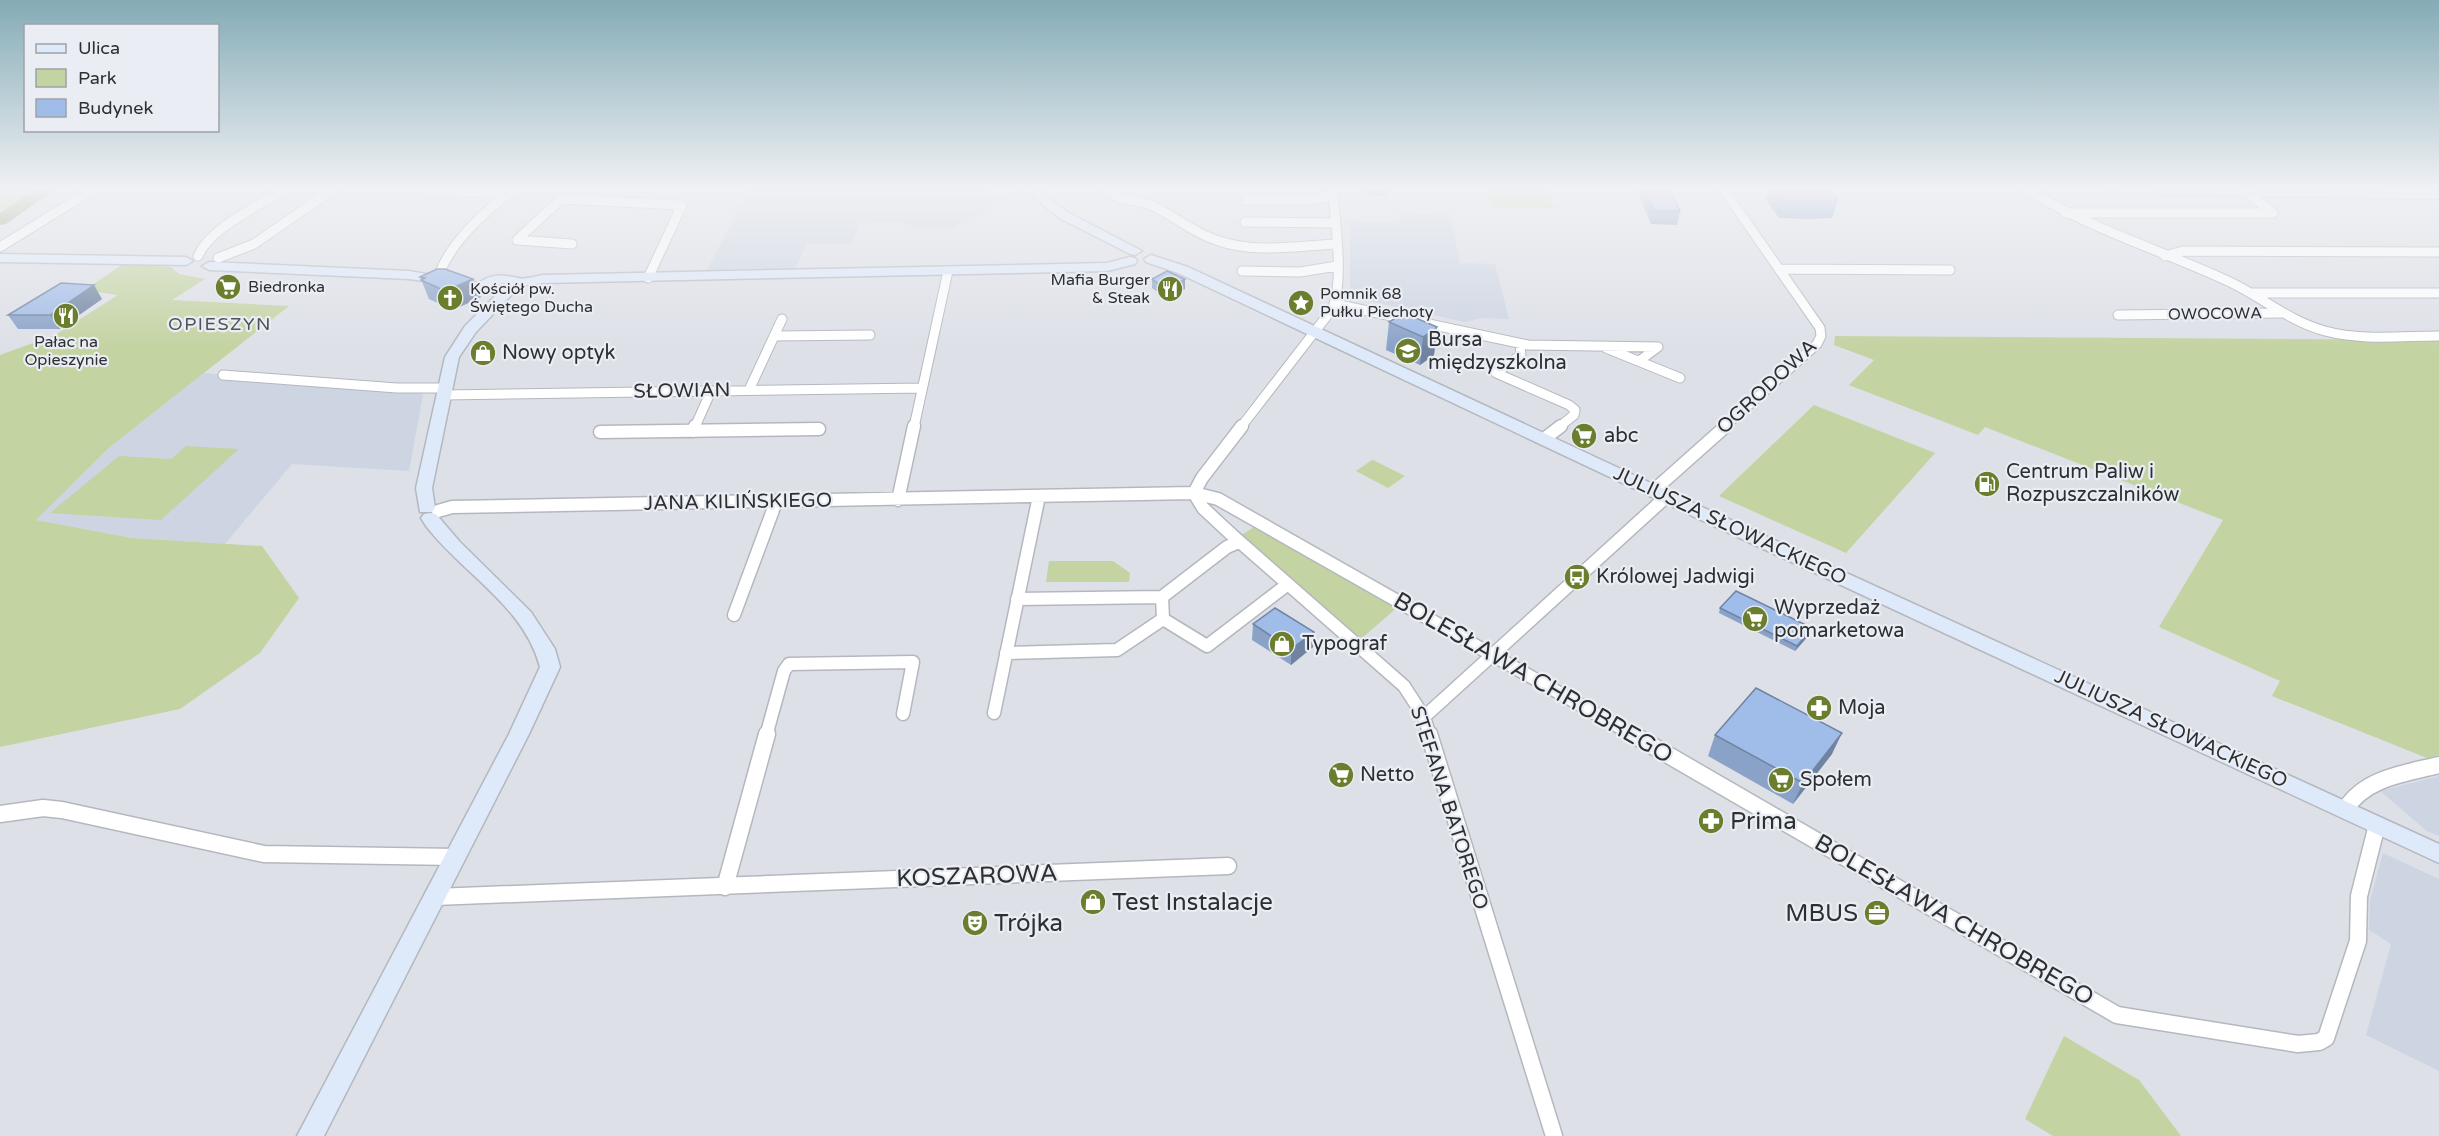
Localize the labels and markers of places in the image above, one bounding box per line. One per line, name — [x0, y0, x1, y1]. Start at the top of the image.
place label: Mafia Burger & Steak — [1051, 270, 1151, 308]
supermarket icon: Biedronka — [213, 272, 243, 302]
restaurant icon: Mafia Burger & Steak — [1155, 274, 1185, 304]
place label: Biedronka — [248, 277, 325, 297]
place label: Kościół pw. Świętego Ducha — [470, 279, 593, 317]
church icon: Kościół pw. Świętego Ducha — [435, 283, 465, 313]
place label: Pomnik 68 Pułku Piechoty — [1320, 284, 1434, 322]
place icon: Pomnik 68 Pułku Piechoty — [1286, 288, 1316, 318]
restaurant icon: Pałac na Opieszynie — [51, 301, 81, 331]
place label: Bursa międzyszkolna — [1428, 328, 1567, 375]
place label: Pałac na Opieszynie — [24, 332, 108, 370]
school or university icon: Bursa międzyszkolna — [1393, 336, 1423, 366]
shop icon: Nowy optyk — [468, 338, 498, 368]
place label: Nowy optyk — [502, 341, 616, 365]
supermarket icon: abc — [1569, 421, 1599, 451]
place label: abc — [1604, 424, 1639, 448]
place label: Centrum Paliw i Rozpuszczalników — [2006, 460, 2179, 507]
fuel station icon: Centrum Paliw i Rozpuszczalników — [1972, 469, 2002, 499]
bus stop icon: Królowej Jadwigi — [1562, 562, 1592, 592]
place label: Królowej Jadwigi — [1596, 565, 1755, 589]
place label: Wyprzedaż pomarketowa — [1774, 596, 1905, 643]
supermarket icon: Wyprzedaż pomarketowa — [1740, 604, 1770, 634]
shop icon: Typograf — [1267, 629, 1297, 659]
place label: Typograf — [1302, 632, 1388, 656]
pharmacy icon: Moja — [1804, 693, 1834, 723]
place label: Moja — [1838, 696, 1886, 720]
supermarket icon: Netto — [1326, 760, 1356, 790]
place label: Netto — [1360, 763, 1414, 787]
supermarket icon: Społem — [1766, 765, 1796, 795]
place label: Społem — [1800, 768, 1872, 792]
pharmacy icon: Prima — [1696, 806, 1726, 836]
place label: Prima — [1730, 807, 1797, 836]
shop icon: Test Instalacje — [1078, 887, 1108, 917]
place label: Test Instalacje — [1112, 888, 1273, 917]
office icon: MBUS — [1862, 898, 1892, 928]
place label: MBUS — [1785, 899, 1858, 928]
theatre icon: Trójka — [960, 908, 990, 938]
place label: Trójka — [994, 909, 1063, 938]

